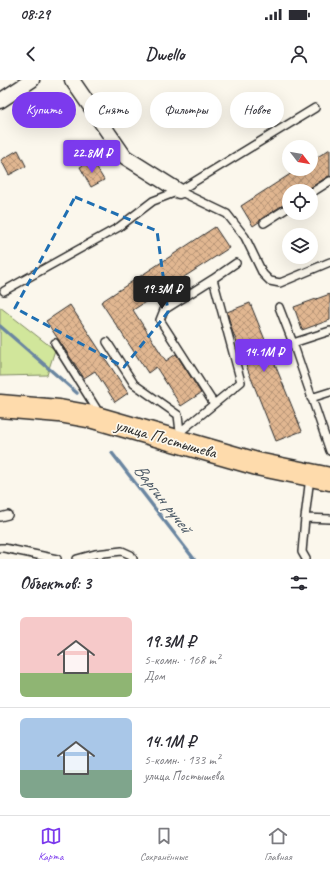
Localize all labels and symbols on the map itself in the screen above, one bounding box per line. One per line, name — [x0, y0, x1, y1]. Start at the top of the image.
pin: 22.8M ₽ — [55, 140, 129, 174]
north arrow — [282, 140, 318, 176]
pin: 19.3M ₽ — [125, 276, 199, 310]
pin: 14.1M ₽ — [227, 339, 301, 373]
street label: улица Постышева — [112, 414, 220, 463]
water label: Варгин ручей — [129, 459, 199, 540]

